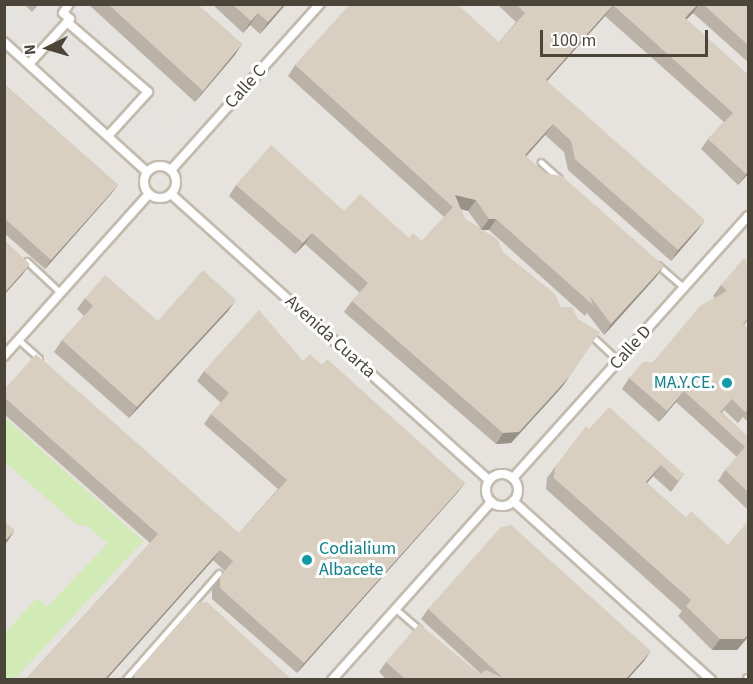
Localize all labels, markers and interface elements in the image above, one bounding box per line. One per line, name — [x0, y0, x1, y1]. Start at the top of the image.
north arrow — [18, 18, 78, 78]
scale bar — [543, 18, 711, 56]
text: 100 m — [551, 28, 596, 53]
text: N — [19, 43, 41, 56]
street label: Calle C — [221, 61, 271, 113]
street label: Avenida Cuarta — [280, 291, 380, 383]
street label: Calle D — [606, 321, 656, 375]
place label: MA.Y.CE. — [654, 372, 715, 394]
marker: MA.Y.CE. — [720, 376, 734, 390]
place label: Codialium Albacete — [319, 539, 396, 582]
marker: Codialium Albacete — [300, 553, 314, 567]

